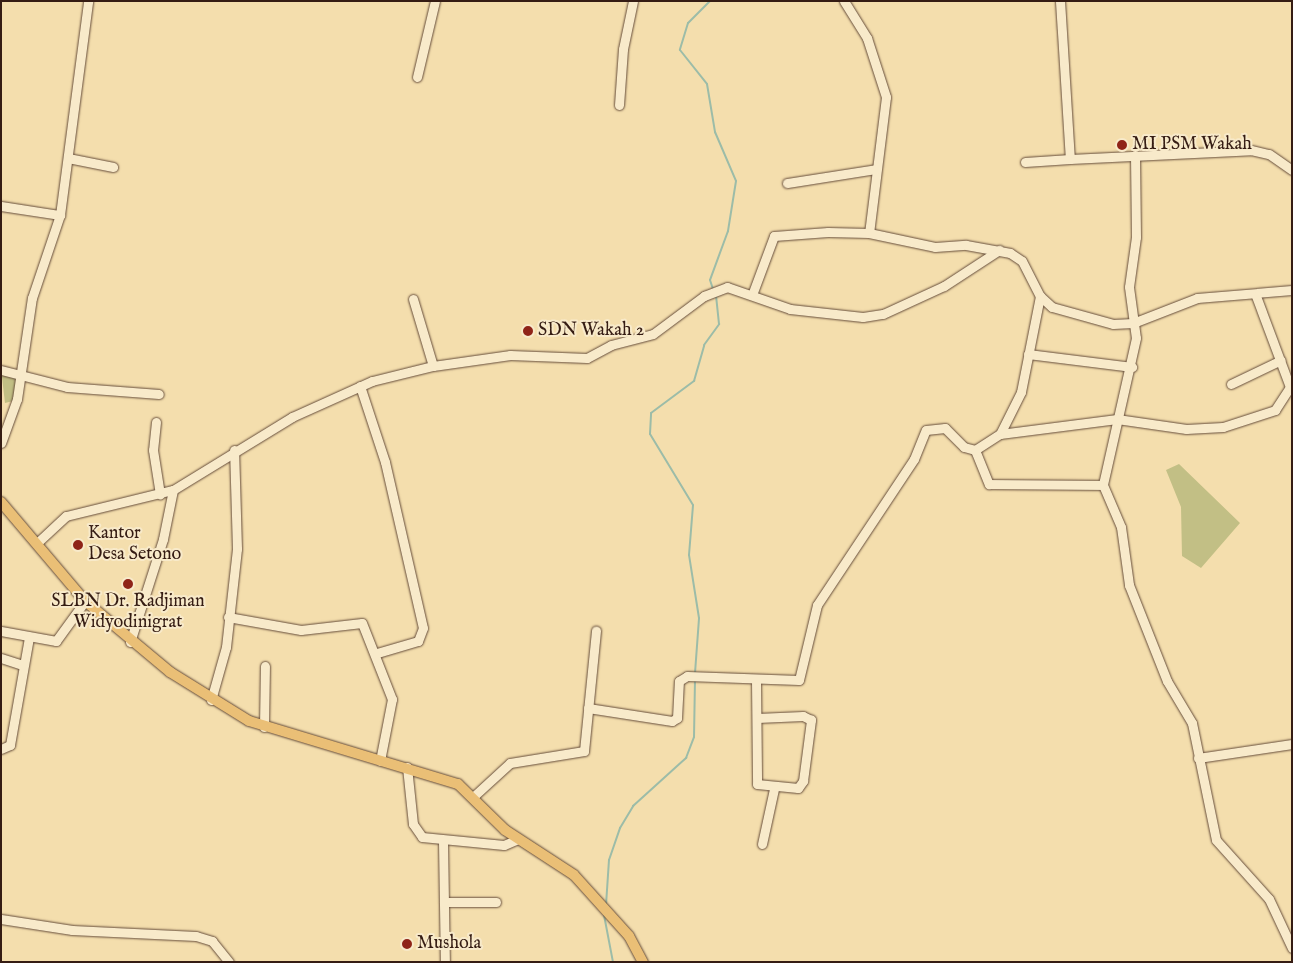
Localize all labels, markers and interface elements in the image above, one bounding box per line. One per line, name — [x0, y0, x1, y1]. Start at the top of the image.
place label: MI PSM Wakah — [1132, 134, 1252, 156]
marker: MI PSM Wakah — [1116, 139, 1128, 151]
place label: SDN Wakah 2 — [538, 320, 644, 342]
marker: SDN Wakah 2 — [522, 325, 534, 337]
place label: Kantor Desa Setono — [88, 524, 181, 566]
marker: Kantor Desa Setono — [72, 539, 84, 551]
marker: SLBN Dr. Radjiman Widyodinigrat — [122, 578, 134, 590]
place label: SLBN Dr. Radjiman Widyodinigrat — [51, 592, 205, 634]
place label: Mushola — [417, 933, 481, 955]
marker: Mushola — [401, 938, 413, 950]

